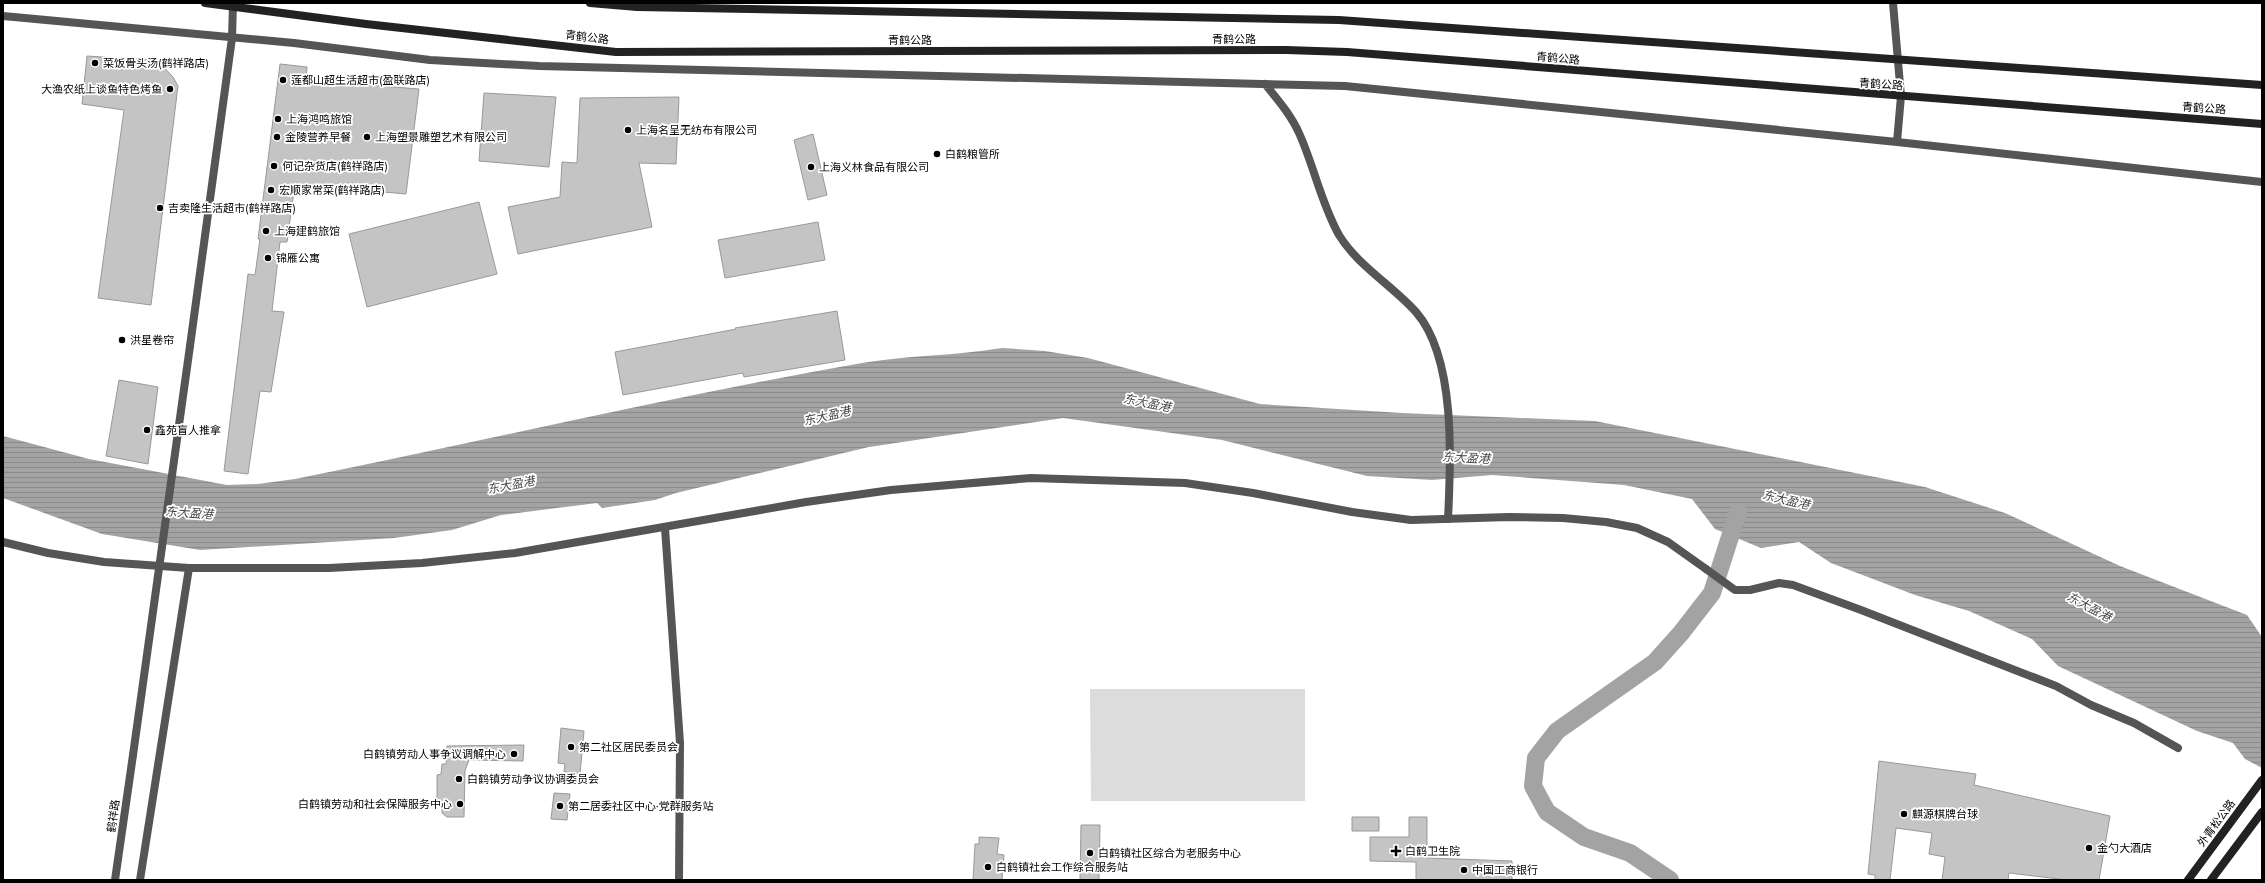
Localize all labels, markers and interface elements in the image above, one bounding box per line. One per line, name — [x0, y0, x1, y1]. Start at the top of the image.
street label: 青鹤公路 — [564, 27, 610, 47]
street label: 青鹤公路 — [1212, 32, 1256, 46]
street label: 青鹤公路 — [888, 33, 932, 47]
street label: 青鹤公路 — [1535, 49, 1581, 67]
place label: 菜饭骨头汤(鹤祥路店) — [103, 56, 209, 70]
marker: 菜饭骨头汤(鹤祥路店) — [90, 58, 100, 68]
place label: 莲都山超生活超市(盈联路店) — [291, 73, 430, 87]
marker: 莲都山超生活超市(盈联路店) — [278, 75, 288, 85]
street label: 青鹤公路 — [1859, 75, 1903, 93]
place label: 大渔农纸上谈鱼特色烤鱼 — [41, 82, 162, 96]
marker: 大渔农纸上谈鱼特色烤鱼 — [165, 84, 175, 94]
street label: 青鹤公路 — [2182, 99, 2226, 117]
place label: 上海鸿鸣旅馆 — [286, 112, 352, 126]
marker: 上海鸿鸣旅馆 — [273, 114, 283, 124]
place label: 上海名呈无纺布有限公司 — [636, 123, 757, 137]
marker: 上海名呈无纺布有限公司 — [623, 125, 633, 135]
place label: 金陵营养早餐 — [285, 130, 351, 144]
place label: 上海塑景雕塑艺术有限公司 — [375, 130, 507, 144]
marker: 金陵营养早餐 — [272, 132, 282, 142]
marker: 上海塑景雕塑艺术有限公司 — [362, 132, 372, 142]
place label: 白鹤粮管所 — [945, 147, 1000, 161]
marker: 白鹤粮管所 — [932, 149, 942, 159]
place label: 何记杂货店(鹤祥路店) — [282, 159, 388, 173]
place label: 上海义林食品有限公司 — [819, 160, 929, 174]
marker: 何记杂货店(鹤祥路店) — [269, 161, 279, 171]
marker: 上海义林食品有限公司 — [806, 162, 816, 172]
place label: 宏顺家常菜(鹤祥路店) — [279, 183, 385, 197]
marker: 宏顺家常菜(鹤祥路店) — [266, 185, 276, 195]
place label: 吉卖隆生活超市(鹤祥路店) — [168, 201, 296, 215]
marker: 吉卖隆生活超市(鹤祥路店) — [155, 203, 165, 213]
place label: 上海建鹤旅馆 — [274, 224, 340, 238]
marker: 上海建鹤旅馆 — [261, 226, 271, 236]
place label: 锦雁公寓 — [276, 251, 320, 265]
marker: 锦雁公寓 — [263, 253, 273, 263]
place label: 洪星卷帘 — [130, 333, 174, 347]
marker: 洪星卷帘 — [117, 335, 127, 345]
water label: 东大盈港 — [1122, 391, 1174, 415]
water label: 东大盈港 — [802, 402, 854, 428]
place label: 鑫苑盲人推拿 — [155, 423, 221, 437]
marker: 鑫苑盲人推拿 — [142, 425, 152, 435]
water label: 东大盈港 — [1442, 449, 1492, 466]
water label: 东大盈港 — [486, 472, 538, 496]
water label: 东大盈港 — [1761, 487, 1813, 513]
water label: 东大盈港 — [165, 503, 215, 522]
water label: 东大盈港 — [2065, 589, 2116, 625]
place label: 第二社区居民委员会 — [579, 740, 678, 754]
marker: 第二社区居民委员会 — [566, 742, 576, 752]
place label: 白鹤镇劳动人事争议调解中心 — [363, 747, 506, 761]
marker: 白鹤镇劳动人事争议调解中心 — [509, 749, 519, 759]
place label: 白鹤镇劳动争议协调委员会 — [467, 772, 599, 786]
marker: 白鹤镇劳动争议协调委员会 — [454, 774, 464, 784]
place label: 白鹤镇劳动和社会保障服务中心 — [298, 797, 452, 811]
street label: 外青松公路 — [2194, 797, 2238, 849]
street label: 鹤祥路 — [104, 799, 122, 833]
marker: 白鹤镇劳动和社会保障服务中心 — [455, 799, 465, 809]
place label: 第二居委社区中心·党群服务站 — [568, 799, 714, 813]
marker: 第二居委社区中心·党群服务站 — [555, 801, 565, 811]
place label: 麒源棋牌台球 — [1912, 807, 1978, 821]
marker: 麒源棋牌台球 — [1899, 809, 1909, 819]
place label: 金勺大酒店 — [2097, 841, 2152, 855]
marker: 金勺大酒店 — [2084, 843, 2094, 853]
place label: 白鹤卫生院 — [1405, 844, 1460, 858]
marker: 白鹤卫生院 — [1390, 845, 1402, 857]
place label: 白鹤镇社区综合为老服务中心 — [1098, 846, 1241, 860]
marker: 白鹤镇社区综合为老服务中心 — [1085, 848, 1095, 858]
place label: 白鹤镇社会工作综合服务站 — [996, 860, 1128, 874]
marker: 白鹤镇社会工作综合服务站 — [983, 862, 993, 872]
place label: 中国工商银行 — [1472, 863, 1538, 877]
marker: 中国工商银行 — [1459, 865, 1469, 875]

